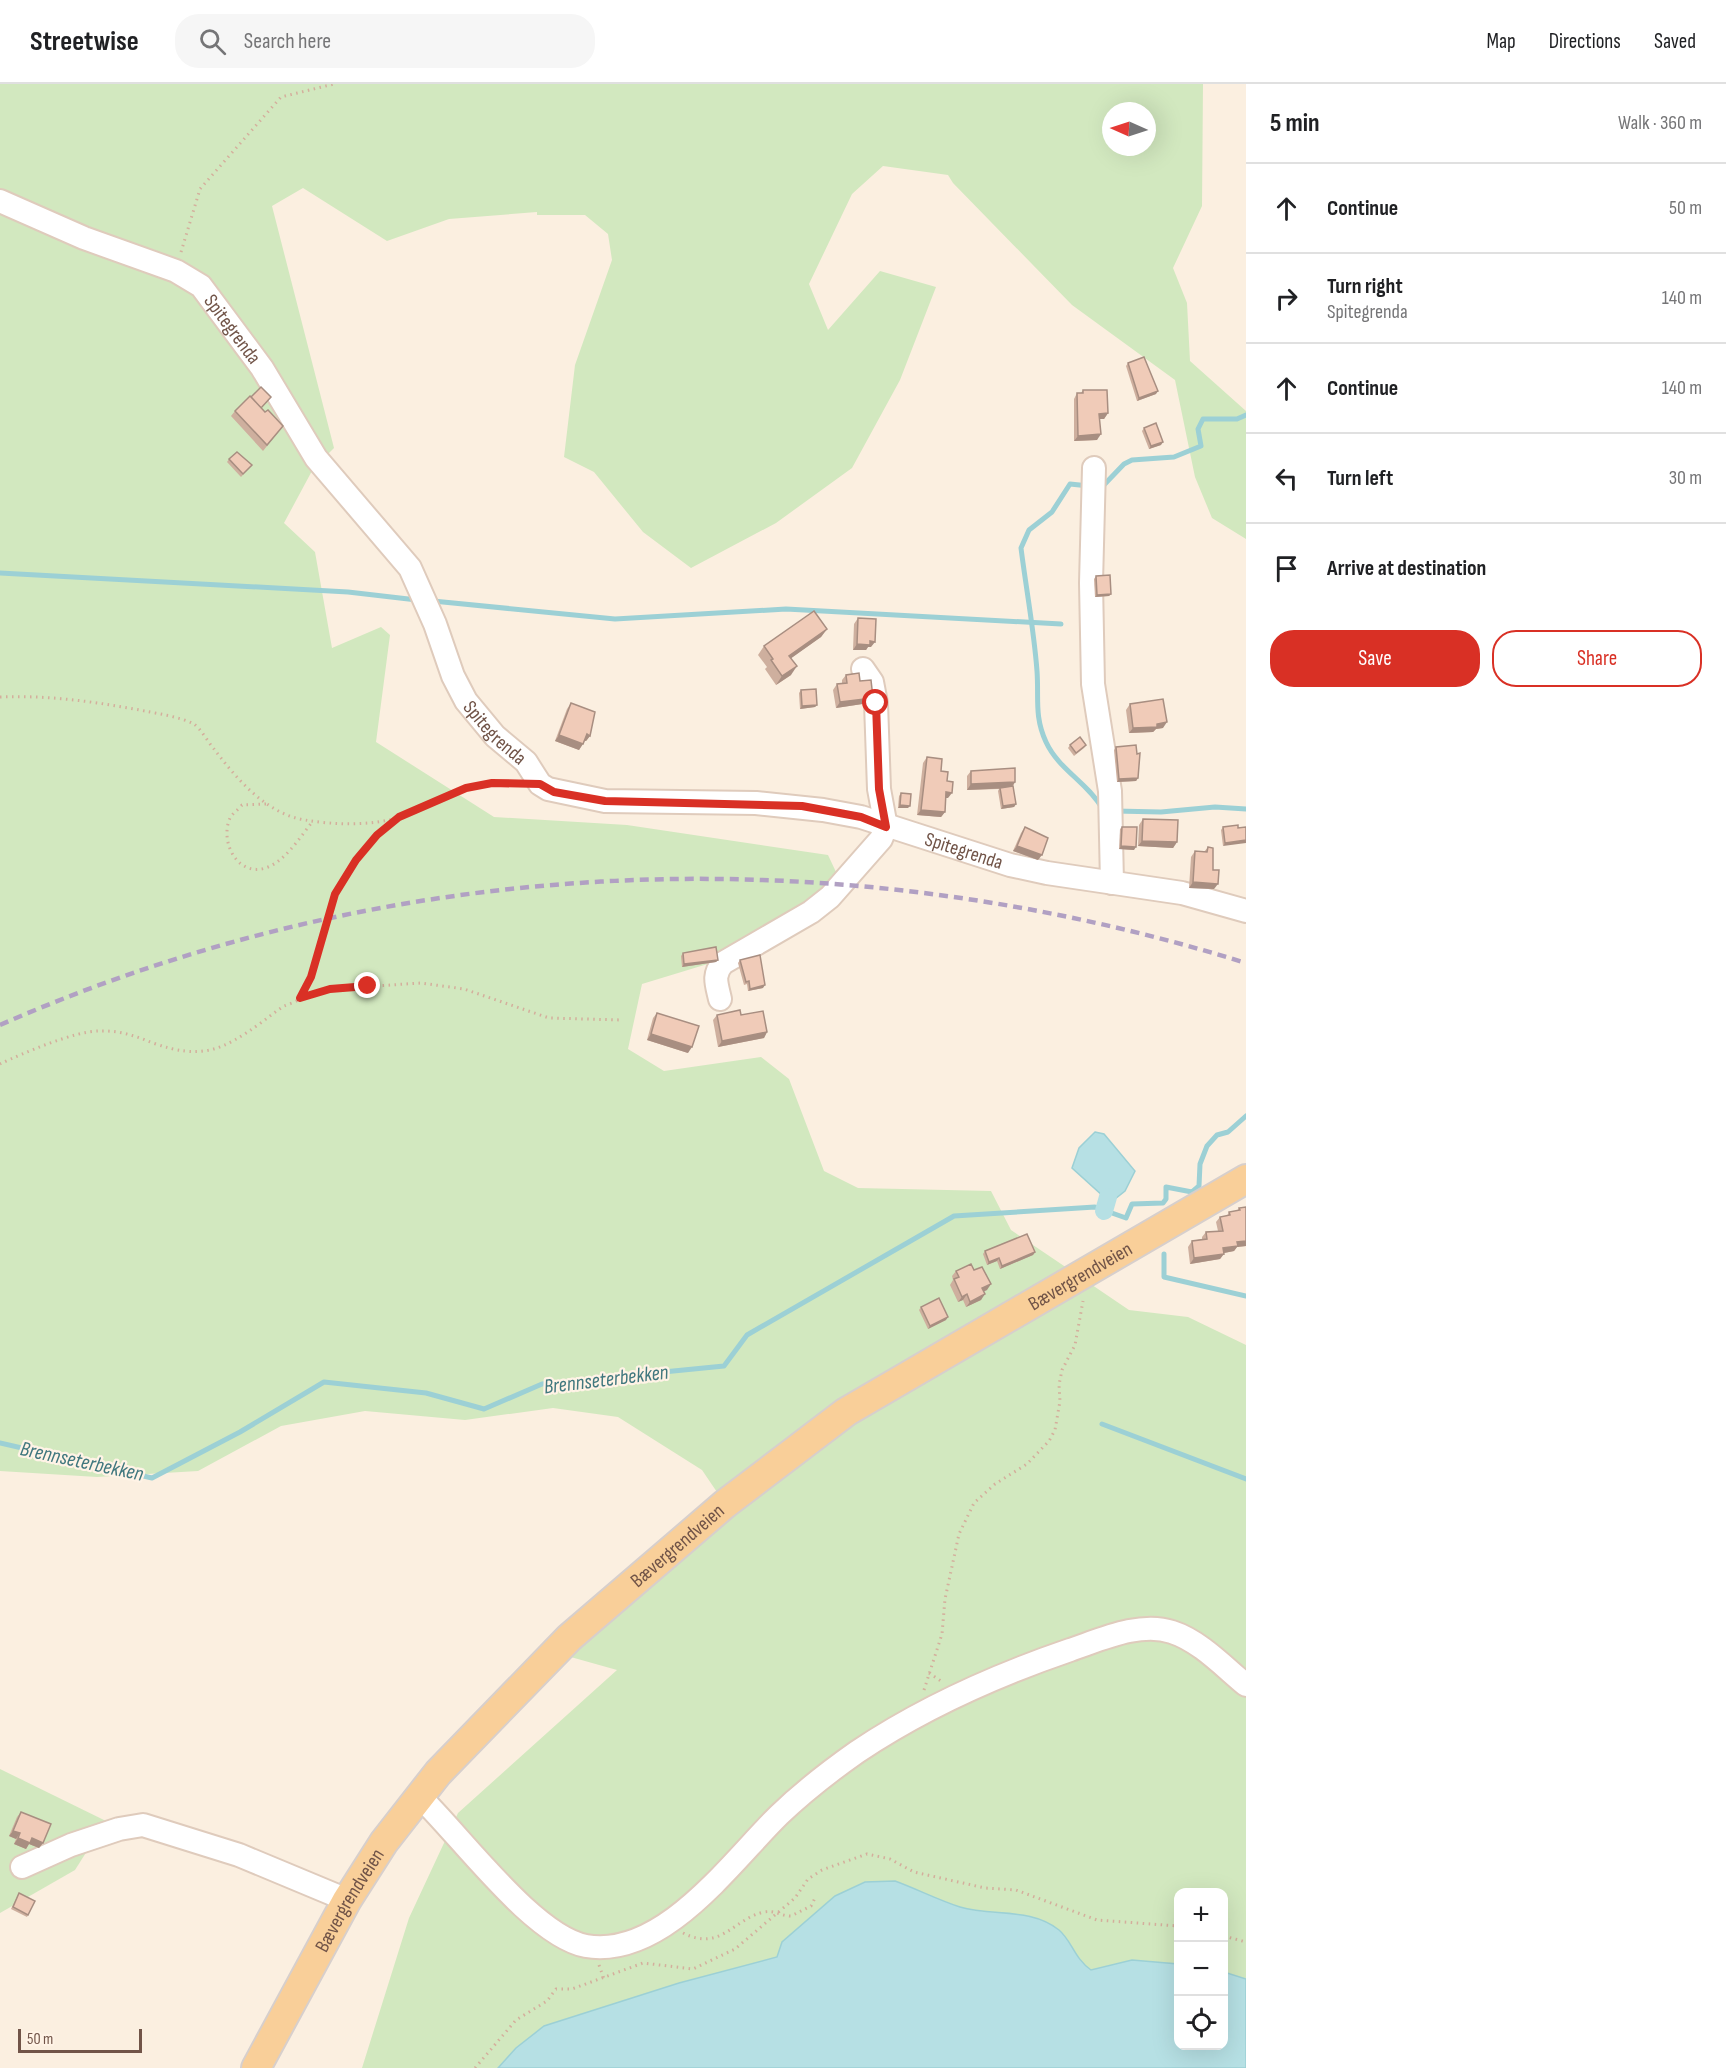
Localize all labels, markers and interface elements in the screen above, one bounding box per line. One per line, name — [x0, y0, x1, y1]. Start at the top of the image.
search box — [175, 14, 595, 68]
text: Streetwise — [30, 25, 139, 58]
icon: search — [196, 25, 229, 58]
text: Search here — [244, 28, 331, 55]
text: Map — [1486, 29, 1516, 54]
text: Directions — [1549, 29, 1621, 54]
text: Saved — [1654, 29, 1696, 54]
north arrow — [1102, 102, 1156, 156]
text: 5 min — [1270, 108, 1320, 139]
text: Walk · 360 m — [1618, 111, 1702, 135]
icon: ahead — [1270, 192, 1303, 225]
text: Continue — [1327, 195, 1398, 222]
text: 50 m — [1669, 196, 1702, 220]
text: Turn right — [1327, 273, 1403, 300]
icon: right — [1270, 282, 1303, 315]
text: 140 m — [1662, 286, 1702, 310]
street label: Spitegrenda — [198, 290, 266, 369]
text: Spitegrenda — [1327, 300, 1408, 324]
icon: ahead — [1270, 372, 1303, 405]
text: Continue — [1327, 375, 1398, 402]
text: 140 m — [1662, 376, 1702, 400]
icon: left — [1270, 462, 1303, 495]
text: Turn left — [1327, 465, 1393, 492]
text: 30 m — [1669, 466, 1702, 490]
icon: arrive — [1270, 552, 1303, 585]
text: Arrive at destination — [1327, 555, 1486, 582]
button: Save — [1270, 630, 1480, 687]
button: Share — [1492, 630, 1702, 687]
route start — [862, 689, 888, 715]
street label: Spitegrenda — [458, 696, 531, 770]
street label: Spitegrenda — [922, 827, 1006, 875]
route end — [354, 972, 380, 998]
street label: Bævergrendveien — [1024, 1237, 1137, 1316]
water label: Brennseterbekken — [542, 1359, 670, 1400]
water label: Brennseterbekken — [18, 1436, 146, 1487]
street label: Bævergrendveien — [626, 1499, 730, 1593]
street label: Bævergrendveien — [310, 1844, 390, 1956]
map controls — [1174, 1888, 1228, 2050]
button: + — [1174, 1888, 1228, 1942]
button: − — [1174, 1942, 1228, 1996]
button: locate — [1174, 1996, 1228, 2050]
scale bar — [18, 2026, 142, 2054]
text: 50 m — [27, 2030, 53, 2049]

